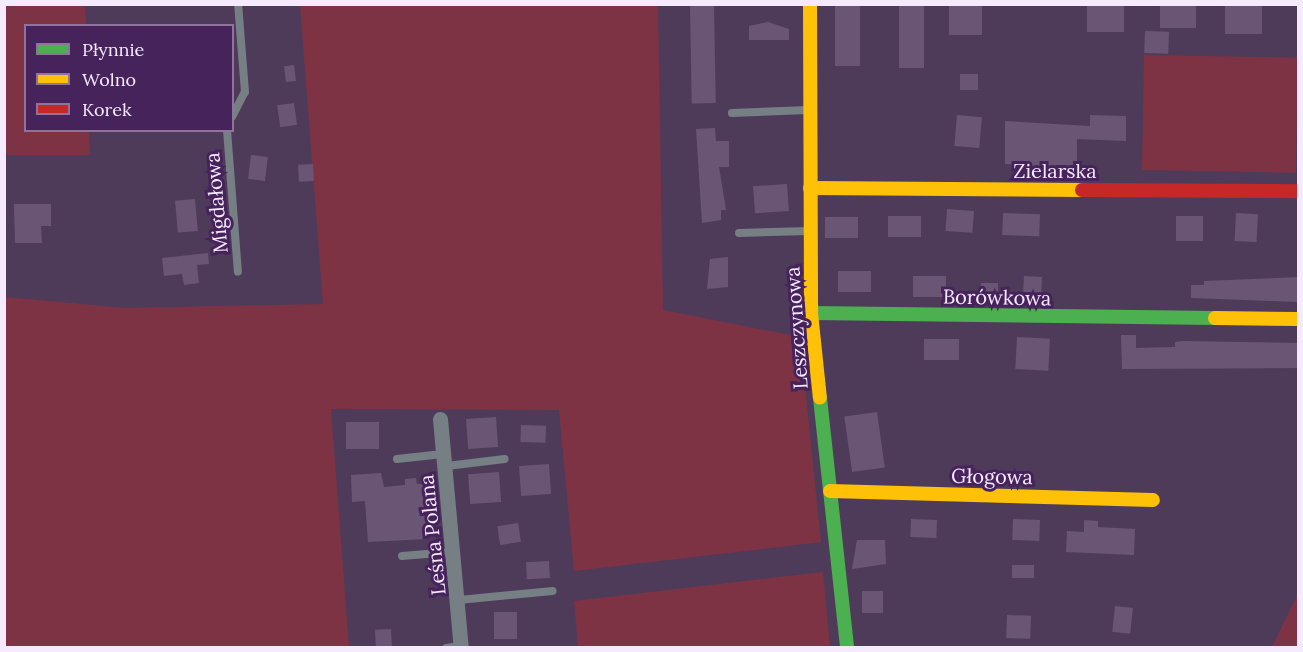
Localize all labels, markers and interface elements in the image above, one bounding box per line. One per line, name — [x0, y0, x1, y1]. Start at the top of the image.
legend — [24, 24, 234, 132]
text: Płynnie — [82, 38, 144, 61]
text: Wolno — [82, 68, 136, 91]
text: Korek — [82, 98, 132, 121]
street label: Migdałowa — [200, 152, 232, 254]
street label: Zielarska — [1013, 158, 1097, 182]
street label: Leszczynowa — [780, 266, 812, 390]
street label: Borówkowa — [943, 284, 1051, 310]
street label: Głogowa — [951, 463, 1033, 489]
street label: Leśna Polana — [414, 473, 450, 597]

